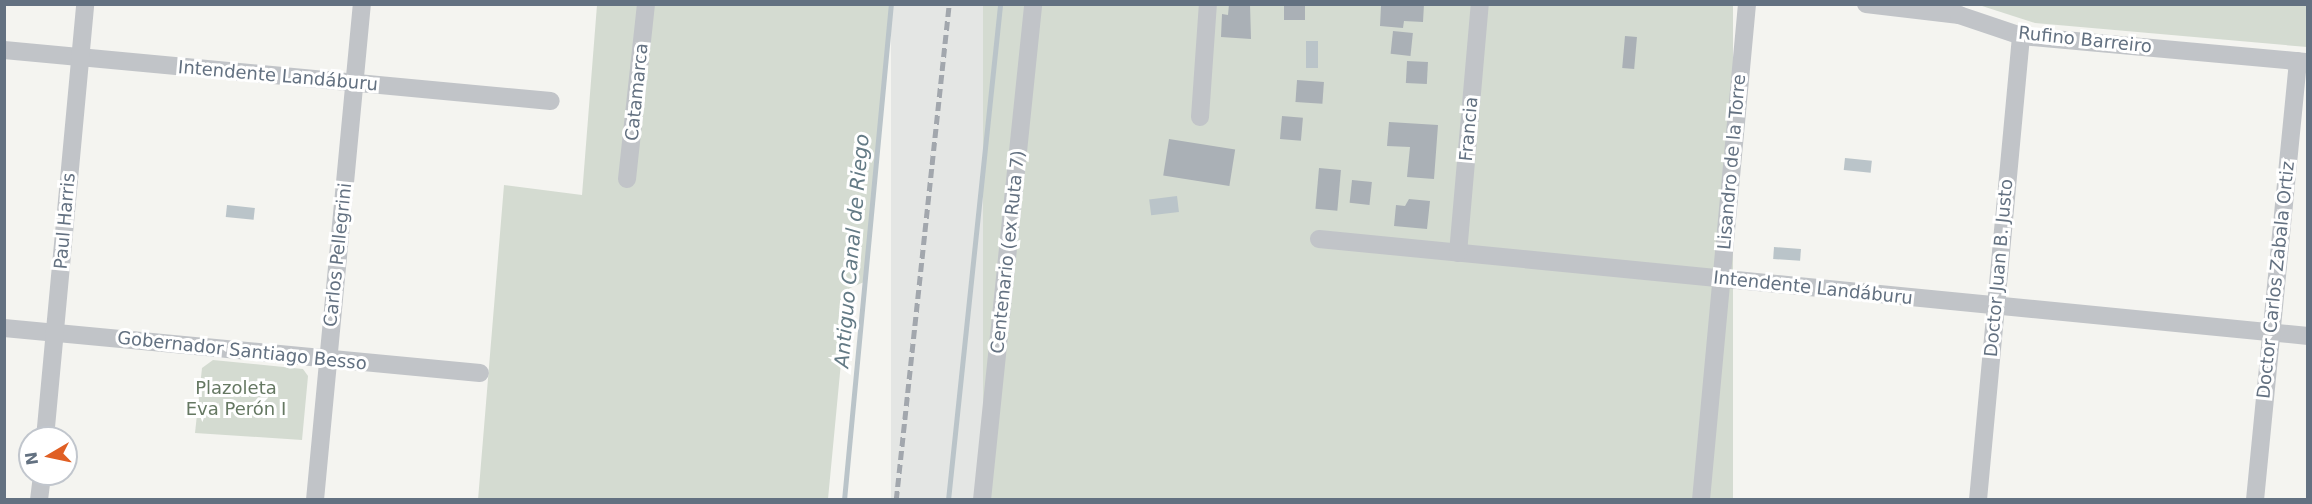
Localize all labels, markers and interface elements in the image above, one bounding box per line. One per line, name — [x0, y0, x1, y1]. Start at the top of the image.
street label: Rufino Barreiro — [2017, 22, 2153, 58]
street label: Catamarca — [621, 42, 653, 142]
street label: Intendente Landáburu — [177, 57, 379, 95]
street label: Lisandro de la Torre — [1714, 73, 1750, 251]
street label: Francia — [1455, 96, 1483, 162]
water label: Antiguo Canal de Riego — [830, 133, 874, 369]
street label: Centenario (ex Ruta 7) — [987, 149, 1029, 355]
street label: Doctor Carlos Zabala Ortiz — [2253, 160, 2299, 400]
street label: Paul Harris — [50, 172, 80, 270]
street label: Doctor Juan B. Justo — [1980, 178, 2018, 358]
street label: Carlos Pellegrini — [320, 182, 356, 328]
street label: Intendente Landáburu — [1712, 267, 1914, 309]
street label: Gobernador Santiago Besso — [116, 327, 368, 375]
park label: Plazoleta Eva Perón I — [186, 378, 286, 420]
north arrow — [18, 426, 78, 486]
text: N — [21, 450, 42, 467]

